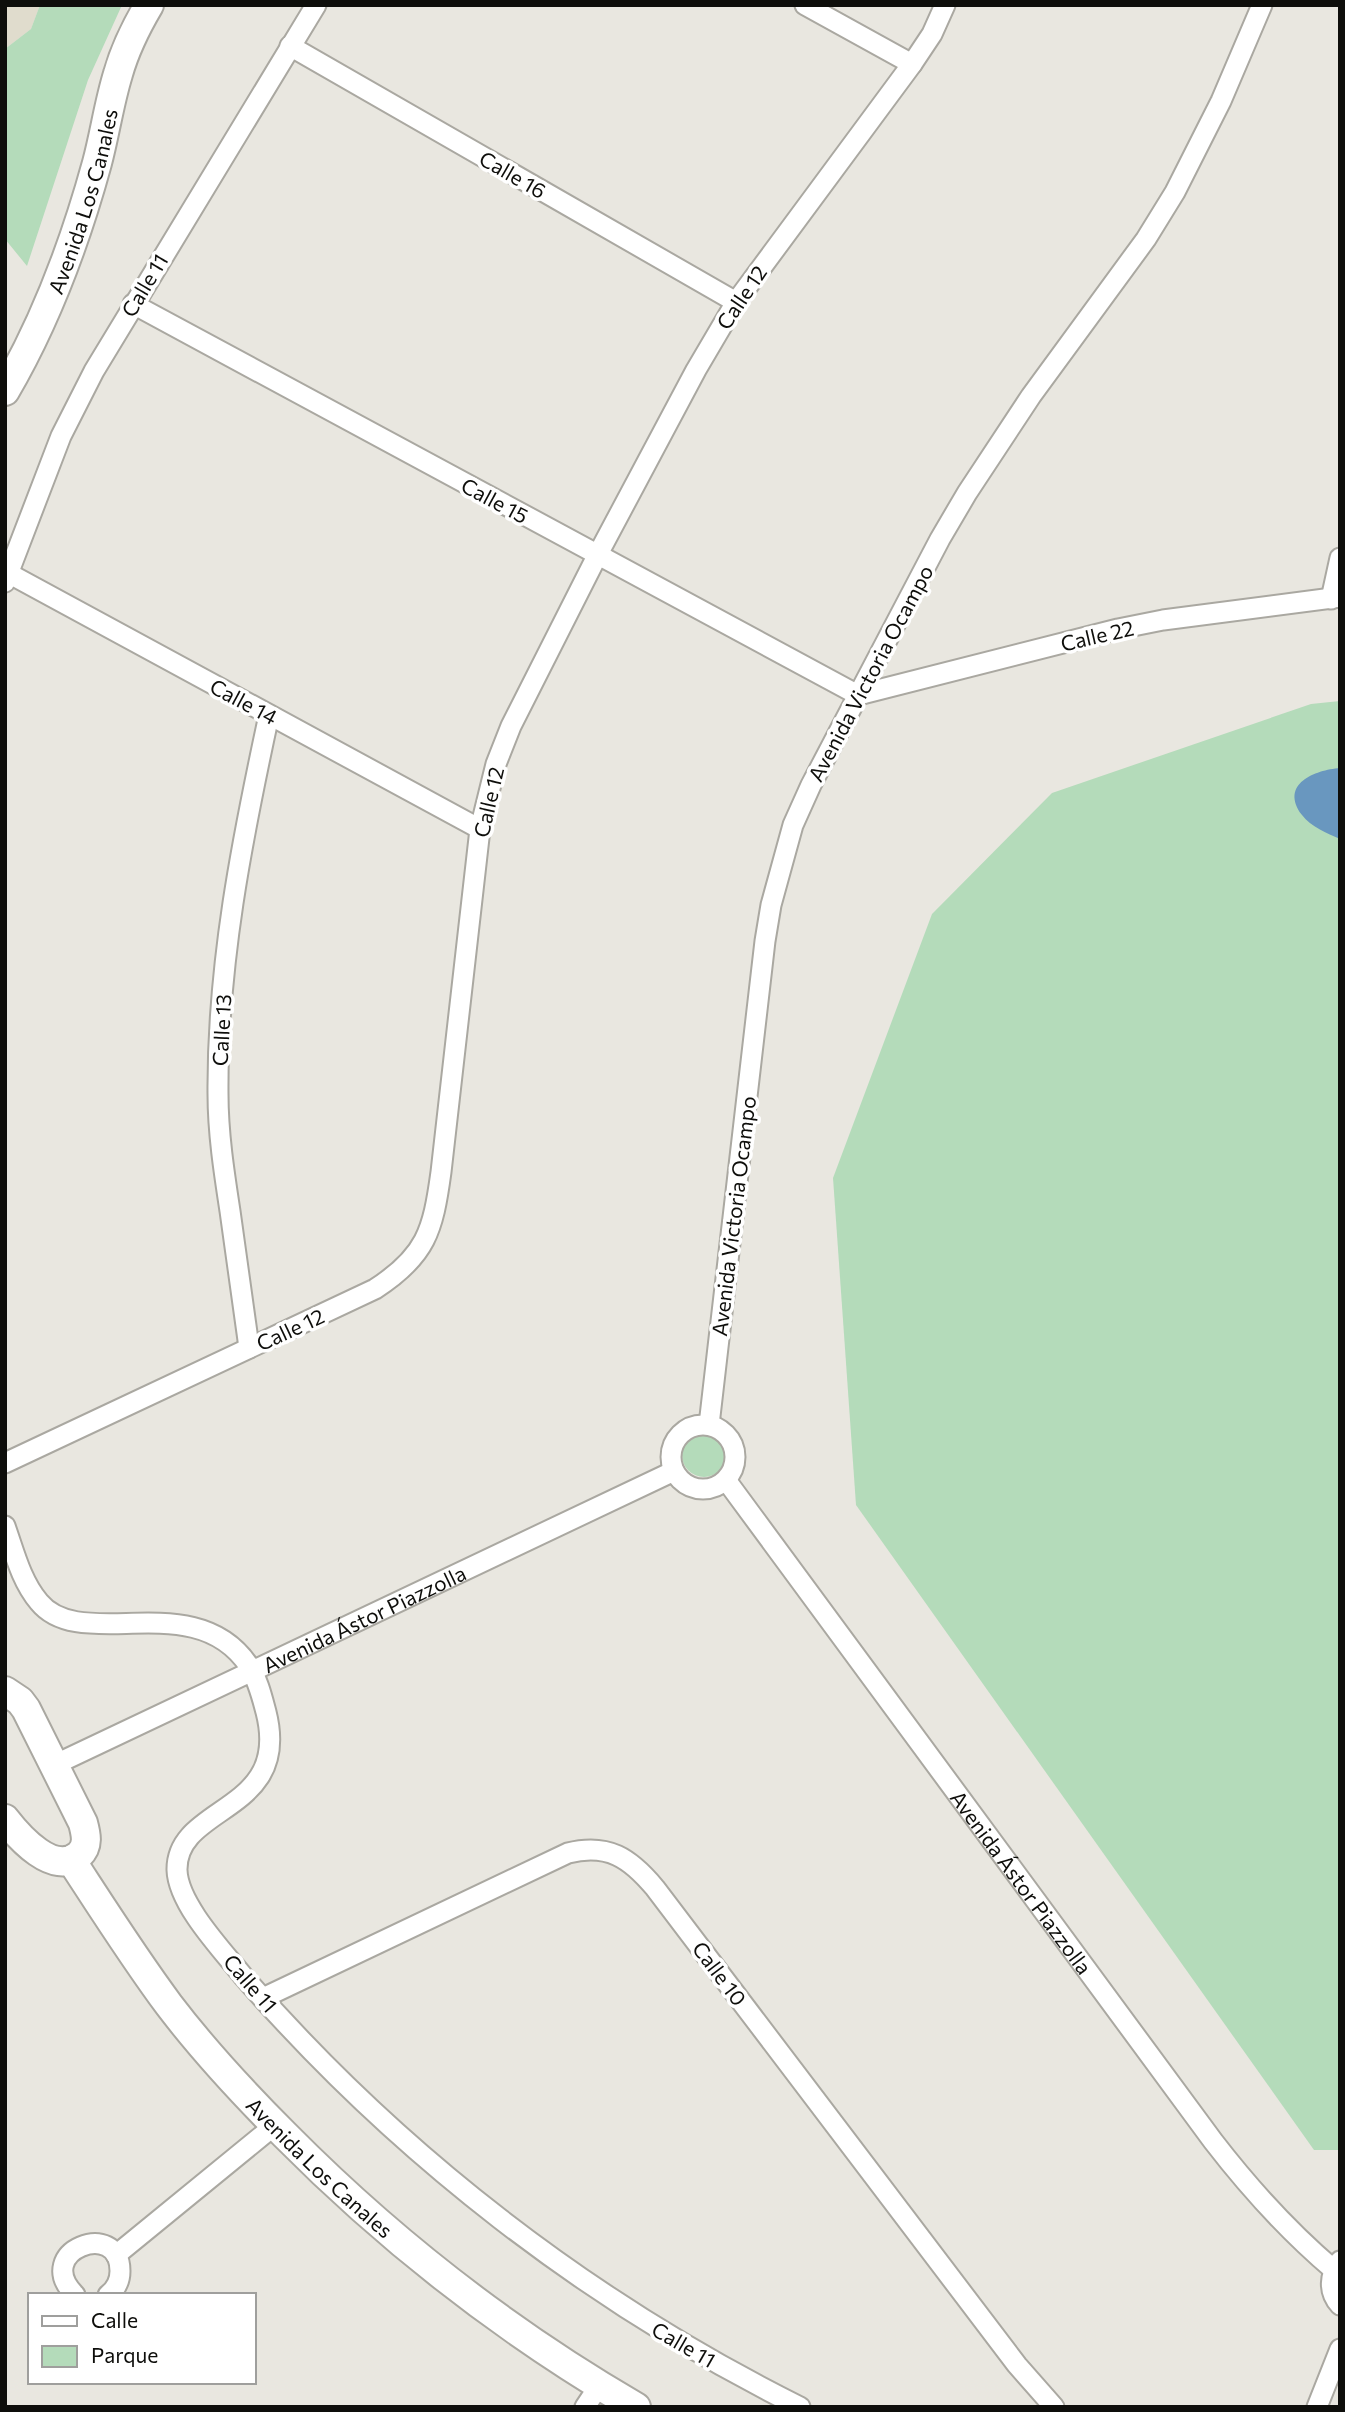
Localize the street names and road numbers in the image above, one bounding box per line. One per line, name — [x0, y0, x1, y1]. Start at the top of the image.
street label: Avenida Los Canales — [42, 106, 121, 297]
street label: Calle 16 — [475, 145, 551, 203]
street label: Calle 11 — [115, 249, 173, 321]
street label: Calle 12 — [711, 260, 771, 334]
street label: Calle 15 — [457, 472, 533, 528]
street label: Avenida Victoria Ocampo — [802, 560, 938, 786]
street label: Calle 22 — [1058, 614, 1136, 656]
street label: Calle 14 — [206, 673, 282, 729]
street label: Calle 12 — [468, 764, 508, 840]
street label: Calle 13 — [207, 993, 235, 1067]
street label: Avenida Victoria Ocampo — [706, 1095, 760, 1337]
street label: Calle 12 — [252, 1303, 328, 1355]
street label: Avenida Ástor Piazzolla — [258, 1559, 470, 1677]
street label: Avenida Ástor Piazzolla — [946, 1785, 1098, 1978]
street label: Calle 10 — [688, 1936, 752, 2010]
street label: Calle 11 — [219, 1949, 283, 2017]
street label: Avenida Los Canales — [242, 2092, 398, 2242]
street label: Calle 11 — [648, 2316, 720, 2372]

